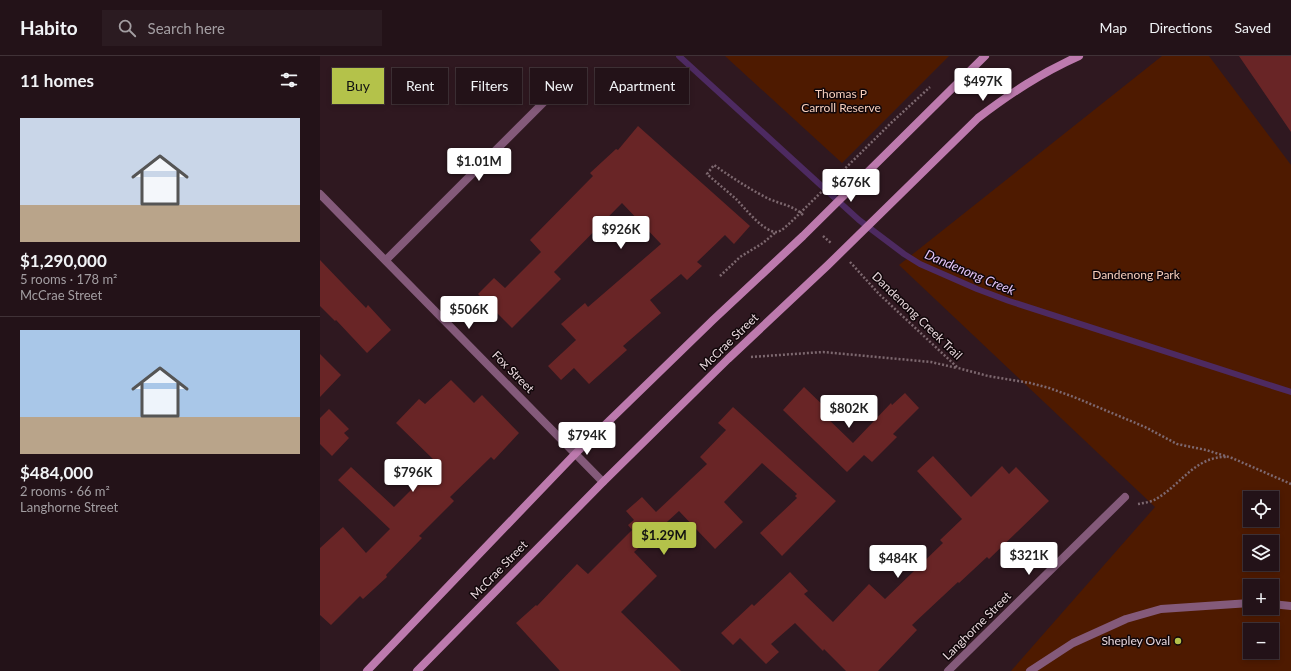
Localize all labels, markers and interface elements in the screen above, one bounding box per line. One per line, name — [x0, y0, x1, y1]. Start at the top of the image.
search box — [102, 10, 382, 46]
text: Habito — [20, 16, 78, 39]
icon: search — [116, 17, 138, 39]
text: Search here — [148, 19, 225, 37]
text: Map — [1100, 19, 1127, 36]
text: Directions — [1149, 19, 1212, 36]
text: Saved — [1234, 19, 1271, 36]
chip: Buy — [332, 68, 384, 104]
chip: Rent — [392, 68, 448, 104]
chip: Filters — [456, 68, 522, 104]
chip: New — [530, 68, 587, 104]
chip: Apartment — [595, 68, 689, 104]
pin: $497K — [955, 68, 1011, 102]
icon: filters — [278, 69, 300, 91]
text: 11 homes — [20, 70, 94, 91]
text: $497K — [963, 73, 1003, 89]
park label: Thomas P Carroll Reserve — [801, 86, 881, 115]
icon: home — [124, 144, 196, 216]
pin: $1.01M — [446, 148, 512, 182]
text: $1.01M — [456, 153, 502, 169]
pin: $676K — [823, 169, 879, 203]
text: $676K — [831, 174, 871, 190]
pin: $926K — [593, 216, 649, 250]
text: $926K — [601, 221, 641, 237]
water label: Dandenong Creek — [922, 246, 1018, 299]
text: $1,290,000 — [20, 250, 107, 271]
park label: Dandenong Park — [1092, 267, 1181, 282]
street label: Dandenong Creek Trail — [869, 269, 966, 363]
text: 5 rooms · 178 m² — [20, 271, 117, 287]
text: McCrae Street — [20, 287, 102, 303]
pin: $506K — [441, 296, 497, 330]
text: $506K — [449, 301, 489, 317]
street label: McCrae Street — [696, 309, 762, 373]
street label: Fox Street — [489, 347, 538, 396]
icon: home — [124, 356, 196, 428]
pin: $802K — [821, 395, 877, 429]
text: $802K — [829, 400, 869, 416]
pin: $794K — [559, 422, 615, 456]
text: $794K — [567, 427, 607, 443]
pin: $796K — [385, 459, 441, 493]
text: $484,000 — [20, 462, 93, 483]
text: $796K — [393, 464, 433, 480]
text: 2 rooms · 66 m² — [20, 483, 110, 499]
map controls — [1243, 491, 1279, 659]
button: locate — [1243, 491, 1279, 527]
text: Langhorne Street — [20, 499, 118, 515]
pin: $1.29M — [631, 522, 697, 556]
text: $1.29M — [641, 527, 687, 543]
button: layers — [1243, 535, 1279, 571]
street label: McCrae Street — [467, 537, 531, 602]
pin: $321K — [1001, 542, 1057, 576]
pin: $484K — [870, 545, 926, 579]
text: $321K — [1009, 547, 1049, 563]
text: $484K — [878, 550, 918, 566]
button: + — [1243, 579, 1279, 615]
street label: Langhorne Street — [939, 588, 1014, 663]
button: − — [1243, 623, 1279, 659]
place label: Shepley Oval — [1101, 633, 1170, 648]
marker: Shepley Oval — [1173, 636, 1183, 646]

